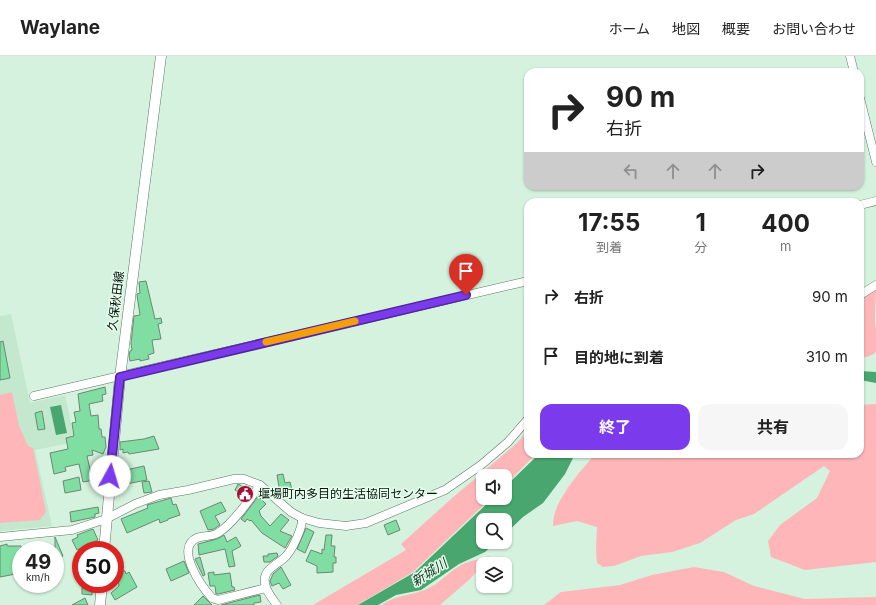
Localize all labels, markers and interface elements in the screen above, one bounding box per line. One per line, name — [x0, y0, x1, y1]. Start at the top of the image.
text: Waylane — [20, 16, 100, 39]
text: ホーム — [608, 20, 650, 37]
text: 地図 — [672, 20, 700, 37]
text: 概要 — [722, 20, 750, 37]
text: お問い合わせ — [772, 20, 856, 37]
text: 90 m — [606, 80, 675, 114]
icon: right — [540, 84, 592, 136]
text: 右折 — [606, 118, 642, 139]
icon: left — [620, 160, 642, 182]
icon: ahead — [662, 160, 684, 182]
icon: ahead — [704, 160, 726, 182]
icon: right — [746, 160, 768, 182]
text: 17:55 — [578, 208, 640, 237]
text: 1 — [696, 208, 706, 237]
text: 400 — [761, 209, 810, 238]
text: m — [780, 238, 791, 254]
text: 到着 — [596, 239, 622, 255]
text: 分 — [694, 239, 707, 255]
pin — [449, 254, 483, 295]
icon: arrive — [455, 260, 477, 282]
street label: 久保秋田線 — [104, 270, 127, 332]
icon: right — [540, 285, 562, 307]
text: 90 m — [812, 287, 848, 306]
text: 右折 — [574, 288, 604, 307]
icon: arrive — [540, 345, 562, 367]
text: 310 m — [806, 347, 848, 366]
text: 目的地に到着 — [574, 348, 664, 367]
button: 終了 — [540, 404, 690, 450]
button: 共有 — [698, 404, 848, 450]
position arrow — [89, 455, 131, 497]
map controls — [476, 469, 512, 593]
button: sound — [476, 469, 512, 505]
public building icon: 堰場町内多目的生活協同センター — [235, 484, 255, 504]
place label: 堰場町内多目的生活協同センター — [258, 486, 438, 501]
button: search — [476, 513, 512, 549]
speed limit sign: 50 — [72, 541, 124, 593]
text: 49 — [25, 550, 51, 574]
water label: 新城川 — [408, 554, 451, 589]
button: layers — [476, 557, 512, 593]
text: km/h — [26, 571, 50, 583]

